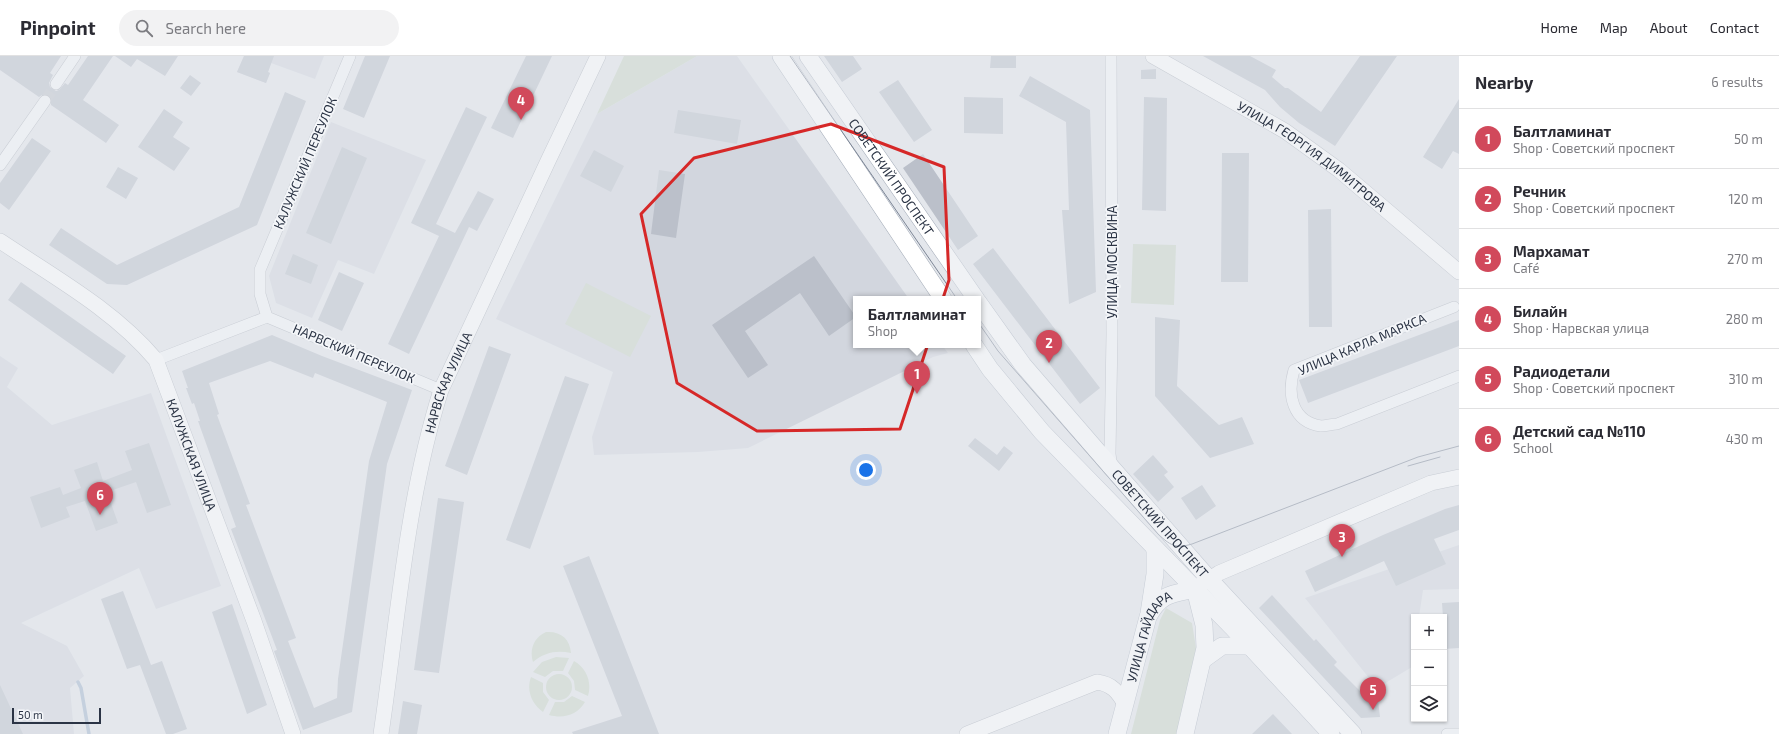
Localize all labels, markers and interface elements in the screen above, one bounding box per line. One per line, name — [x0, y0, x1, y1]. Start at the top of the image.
search box — [119, 10, 399, 46]
text: Pinpoint — [20, 16, 95, 39]
icon: search — [133, 17, 155, 39]
text: Search here — [165, 19, 246, 37]
text: Home — [1541, 19, 1578, 36]
text: Map — [1600, 19, 1628, 36]
text: About — [1650, 19, 1688, 36]
text: Contact — [1710, 19, 1759, 36]
text: Nearby — [1475, 72, 1533, 92]
text: 6 results — [1711, 74, 1763, 90]
pin: 4 — [508, 87, 534, 120]
street label: КАЛУЖСКИЙ ПЕРЕУЛОК — [270, 94, 340, 232]
street label: УЛИЦА ГЕОРГИЯ ДИМИТРОВА — [1234, 98, 1389, 215]
street label: СОВЕТСКИЙ ПРОСПЕКТ — [846, 115, 938, 239]
text: Балтламинат — [1513, 122, 1611, 140]
text: 1 — [1485, 131, 1491, 147]
text: 50 m — [1734, 131, 1763, 147]
text: Shop · Советский проспект — [1513, 140, 1675, 156]
text: Речник — [1513, 182, 1566, 200]
text: 2 — [1484, 191, 1492, 207]
text: 120 m — [1728, 191, 1763, 207]
text: Shop · Советский проспект — [1513, 200, 1675, 216]
street label: УЛИЦА МОСКВИНА — [1104, 205, 1120, 319]
text: Мархамат — [1513, 242, 1590, 260]
text: 3 — [1484, 251, 1492, 267]
text: 270 m — [1727, 251, 1763, 267]
text: Café — [1513, 260, 1539, 276]
popup — [853, 296, 981, 348]
text: Билайн — [1513, 302, 1567, 320]
text: Балтламинат — [868, 305, 966, 323]
street label: УЛИЦА КАРЛА МАРКСА — [1296, 310, 1428, 378]
text: 4 — [1484, 311, 1492, 327]
text: 280 m — [1726, 311, 1763, 327]
street label: НАРВСКИЙ ПЕРЕУЛОК — [290, 320, 418, 386]
text: Shop · Нарвская улица — [1513, 320, 1649, 336]
text: Shop — [868, 323, 898, 339]
street label: НАРВСКАЯ УЛИЦА — [421, 329, 475, 435]
pin: 2 — [1036, 330, 1062, 363]
pin: 1 — [904, 361, 930, 394]
text: Радиодетали — [1513, 362, 1610, 380]
text: 5 — [1484, 371, 1492, 387]
text: 310 m — [1728, 371, 1763, 387]
text: Shop · Советский проспект — [1513, 380, 1675, 396]
street label: КАЛУЖСКАЯ УЛИЦА — [163, 396, 220, 513]
text: Детский сад №110 — [1513, 422, 1646, 440]
text: 6 — [1484, 431, 1492, 447]
text: 430 m — [1726, 431, 1763, 447]
text: School — [1513, 440, 1553, 456]
your location — [856, 460, 876, 480]
street label: СОВЕТСКИЙ ПРОСПЕКТ — [1109, 466, 1212, 581]
pin: 6 — [87, 482, 113, 515]
pin: 3 — [1329, 524, 1355, 557]
street label: УЛИЦА ГАЙДАРА — [1123, 587, 1174, 684]
map controls — [1411, 614, 1447, 722]
button: + — [1411, 614, 1447, 650]
button: − — [1411, 650, 1447, 686]
pin: 5 — [1360, 677, 1386, 710]
button: layers — [1411, 686, 1447, 722]
scale bar — [12, 706, 101, 725]
text: 50 m — [18, 708, 43, 721]

